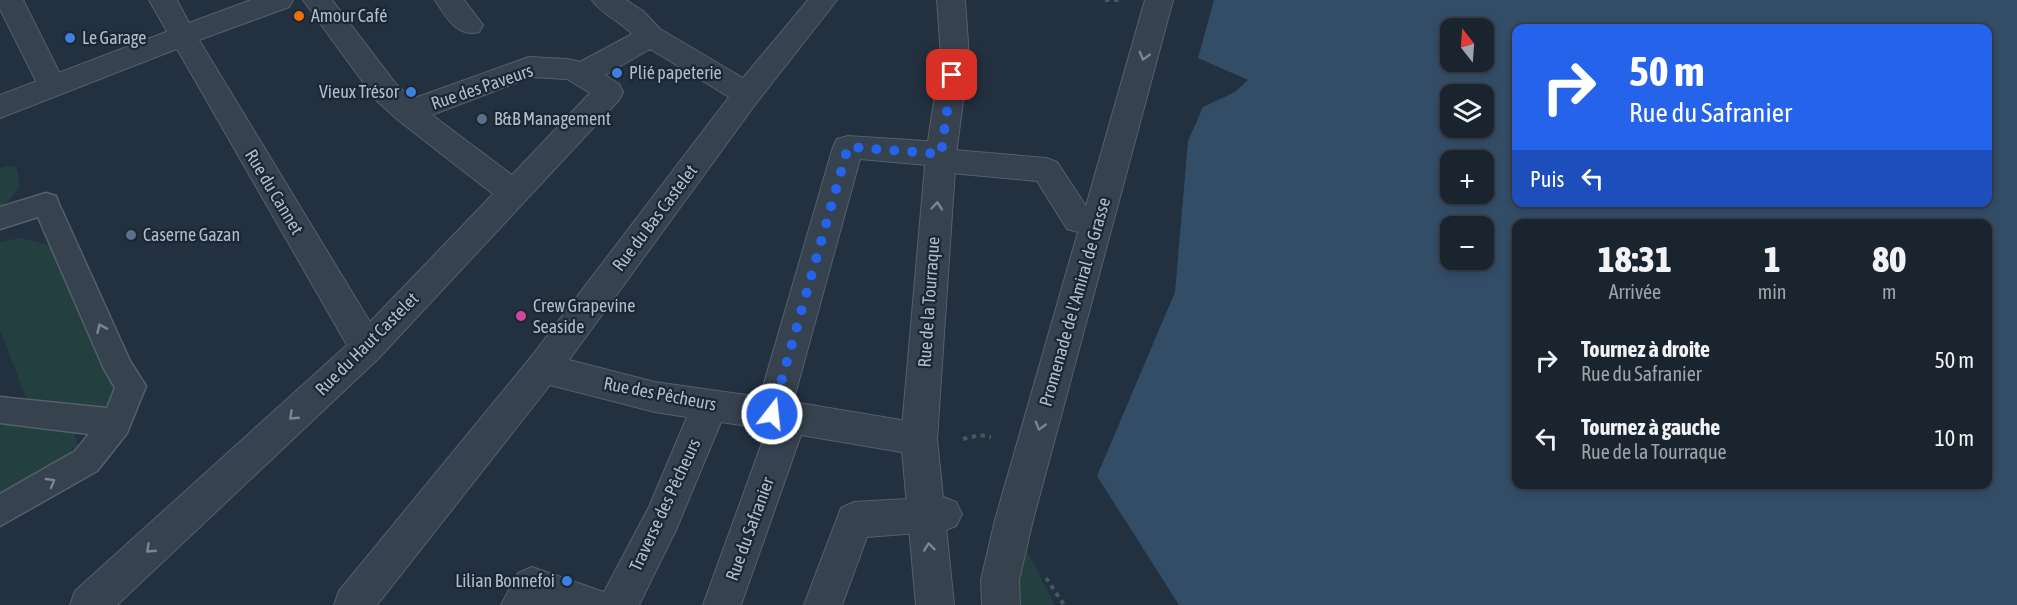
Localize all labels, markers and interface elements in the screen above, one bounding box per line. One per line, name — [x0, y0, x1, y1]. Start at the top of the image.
place label: Amour Café — [311, 5, 387, 26]
marker: Amour Café — [292, 9, 306, 23]
north arrow — [1440, 18, 1494, 72]
map controls — [1440, 18, 1494, 270]
place label: Le Garage — [82, 27, 146, 48]
marker: Le Garage — [63, 31, 77, 45]
text: 50 m — [1629, 47, 1704, 95]
icon: right — [1530, 48, 1608, 126]
pin — [926, 49, 977, 100]
one-way arrow — [1138, 51, 1151, 61]
icon: arrive — [935, 58, 968, 91]
street label: Rue des Paveurs — [428, 59, 536, 114]
place label: Plié papeterie — [629, 62, 722, 83]
marker: Plié papeterie — [610, 66, 624, 80]
place label: Vieux Trésor — [319, 81, 400, 102]
button: layers — [1440, 84, 1494, 138]
marker: Vieux Trésor — [404, 85, 418, 99]
text: Rue du Safranier — [1629, 97, 1792, 128]
place label: B&B Management — [494, 108, 611, 129]
marker: B&B Management — [475, 112, 489, 126]
street label: Rue du Cannet — [241, 145, 308, 238]
button: + — [1440, 150, 1494, 204]
street label: Rue du Bas Castelet — [608, 160, 701, 275]
icon: left — [1576, 162, 1609, 195]
text: Puis — [1530, 166, 1564, 192]
street label: Promenade de l'Amiral de Grasse — [1035, 195, 1114, 409]
one-way arrow — [930, 201, 943, 210]
button: − — [1440, 216, 1494, 270]
place label: Caserne Gazan — [143, 224, 240, 245]
marker: Caserne Gazan — [124, 228, 138, 242]
street label: Rue de la Tourraque — [913, 236, 944, 368]
text: 18:31 — [1598, 238, 1672, 280]
text: 1 — [1764, 238, 1781, 280]
text: 80 — [1872, 238, 1906, 280]
text: Arrivée — [1609, 280, 1661, 303]
text: min — [1758, 280, 1786, 303]
text: m — [1882, 280, 1896, 303]
street label: Rue du Haut Castelet — [311, 288, 423, 400]
place label: Crew Grapevine Seaside — [533, 295, 635, 337]
marker: Crew Grapevine Seaside — [514, 309, 528, 323]
one-way arrow — [96, 323, 108, 334]
text: Tournez à droite — [1581, 336, 1710, 362]
icon: right — [1530, 344, 1563, 377]
text: 50 m — [1934, 347, 1974, 373]
text: Rue du Safranier — [1581, 362, 1702, 385]
street label: Rue des Pêcheurs — [602, 372, 718, 415]
position arrow — [740, 382, 804, 446]
one-way arrow — [289, 409, 300, 420]
text: Tournez à gauche — [1581, 414, 1720, 440]
one-way arrow — [1035, 420, 1047, 431]
icon: left — [1530, 422, 1563, 455]
text: 10 m — [1934, 425, 1974, 451]
street label: Traverse des Pêcheurs — [625, 435, 704, 574]
text: Rue de la Tourraque — [1581, 440, 1727, 463]
street label: Rue du Safranier — [721, 474, 778, 583]
one-way arrow — [45, 477, 55, 489]
one-way arrow — [146, 542, 156, 553]
one-way arrow — [923, 542, 936, 551]
place label: Lilian Bonnefoi — [455, 570, 555, 591]
marker: Lilian Bonnefoi — [560, 574, 574, 588]

